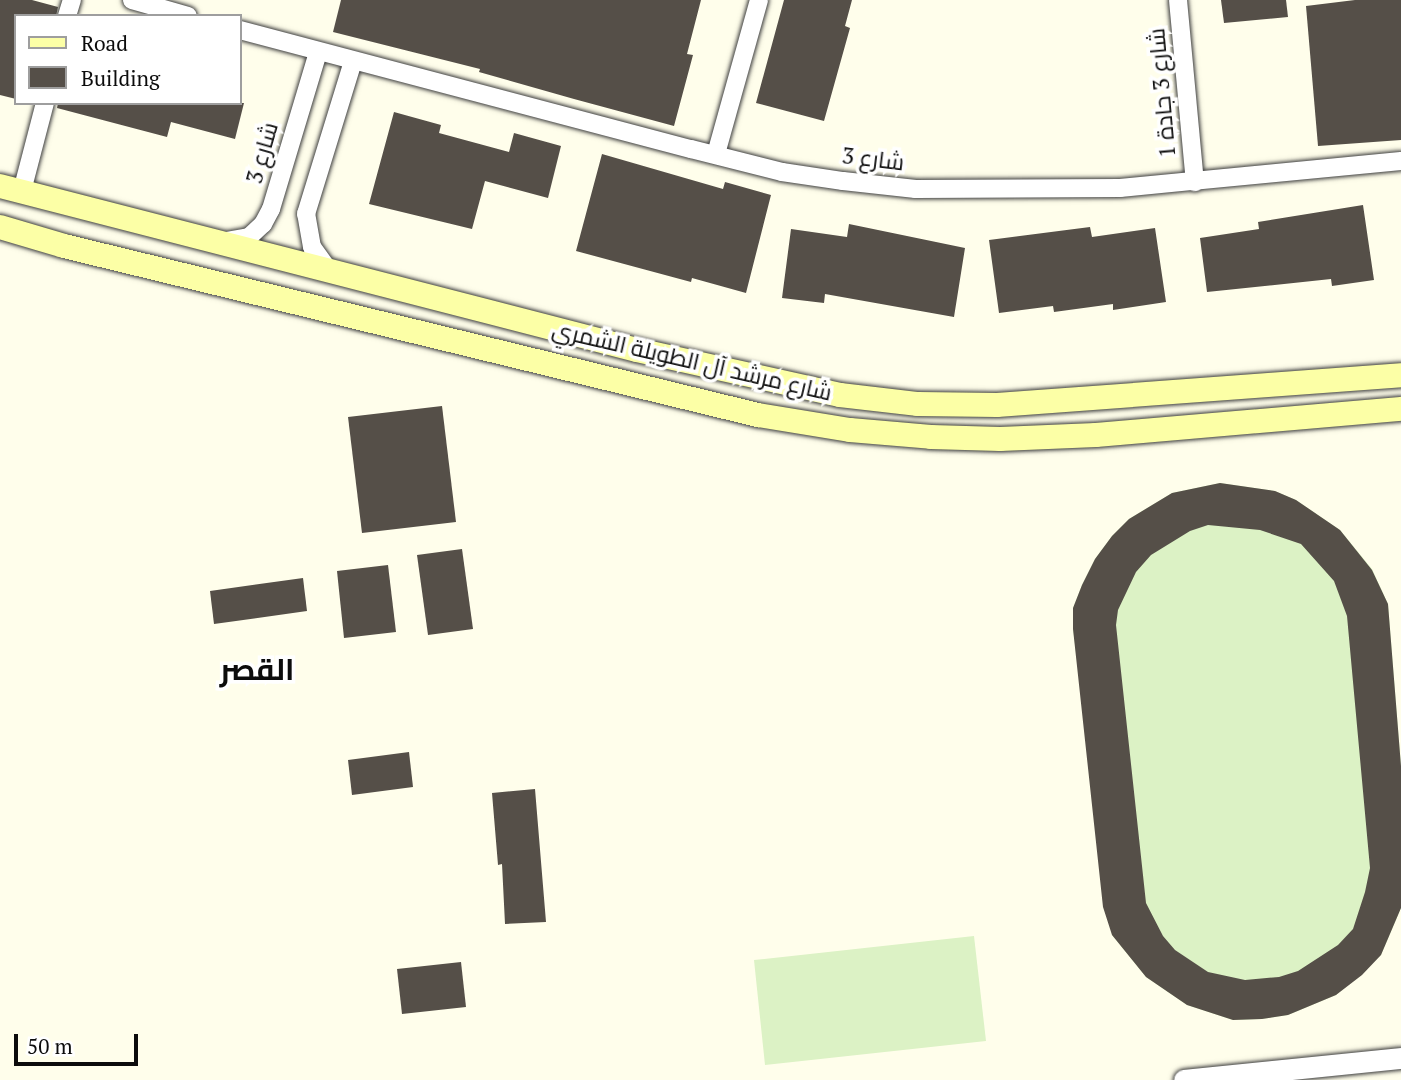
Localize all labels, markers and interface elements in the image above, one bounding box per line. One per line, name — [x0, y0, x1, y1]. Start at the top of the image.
legend — [14, 14, 242, 105]
street label: شارع 3 جادة 1 — [1143, 27, 1181, 159]
text: Road — [81, 29, 128, 57]
text: Building — [81, 64, 160, 92]
street label: شارع 3 — [240, 119, 284, 187]
street label: شارع 3 — [840, 142, 906, 176]
street label: شارع مرشد آل الطويلة الشمري — [549, 315, 835, 407]
district label: القصر — [220, 651, 294, 687]
scale bar — [18, 1020, 142, 1064]
text: 50 m — [27, 1032, 73, 1060]

